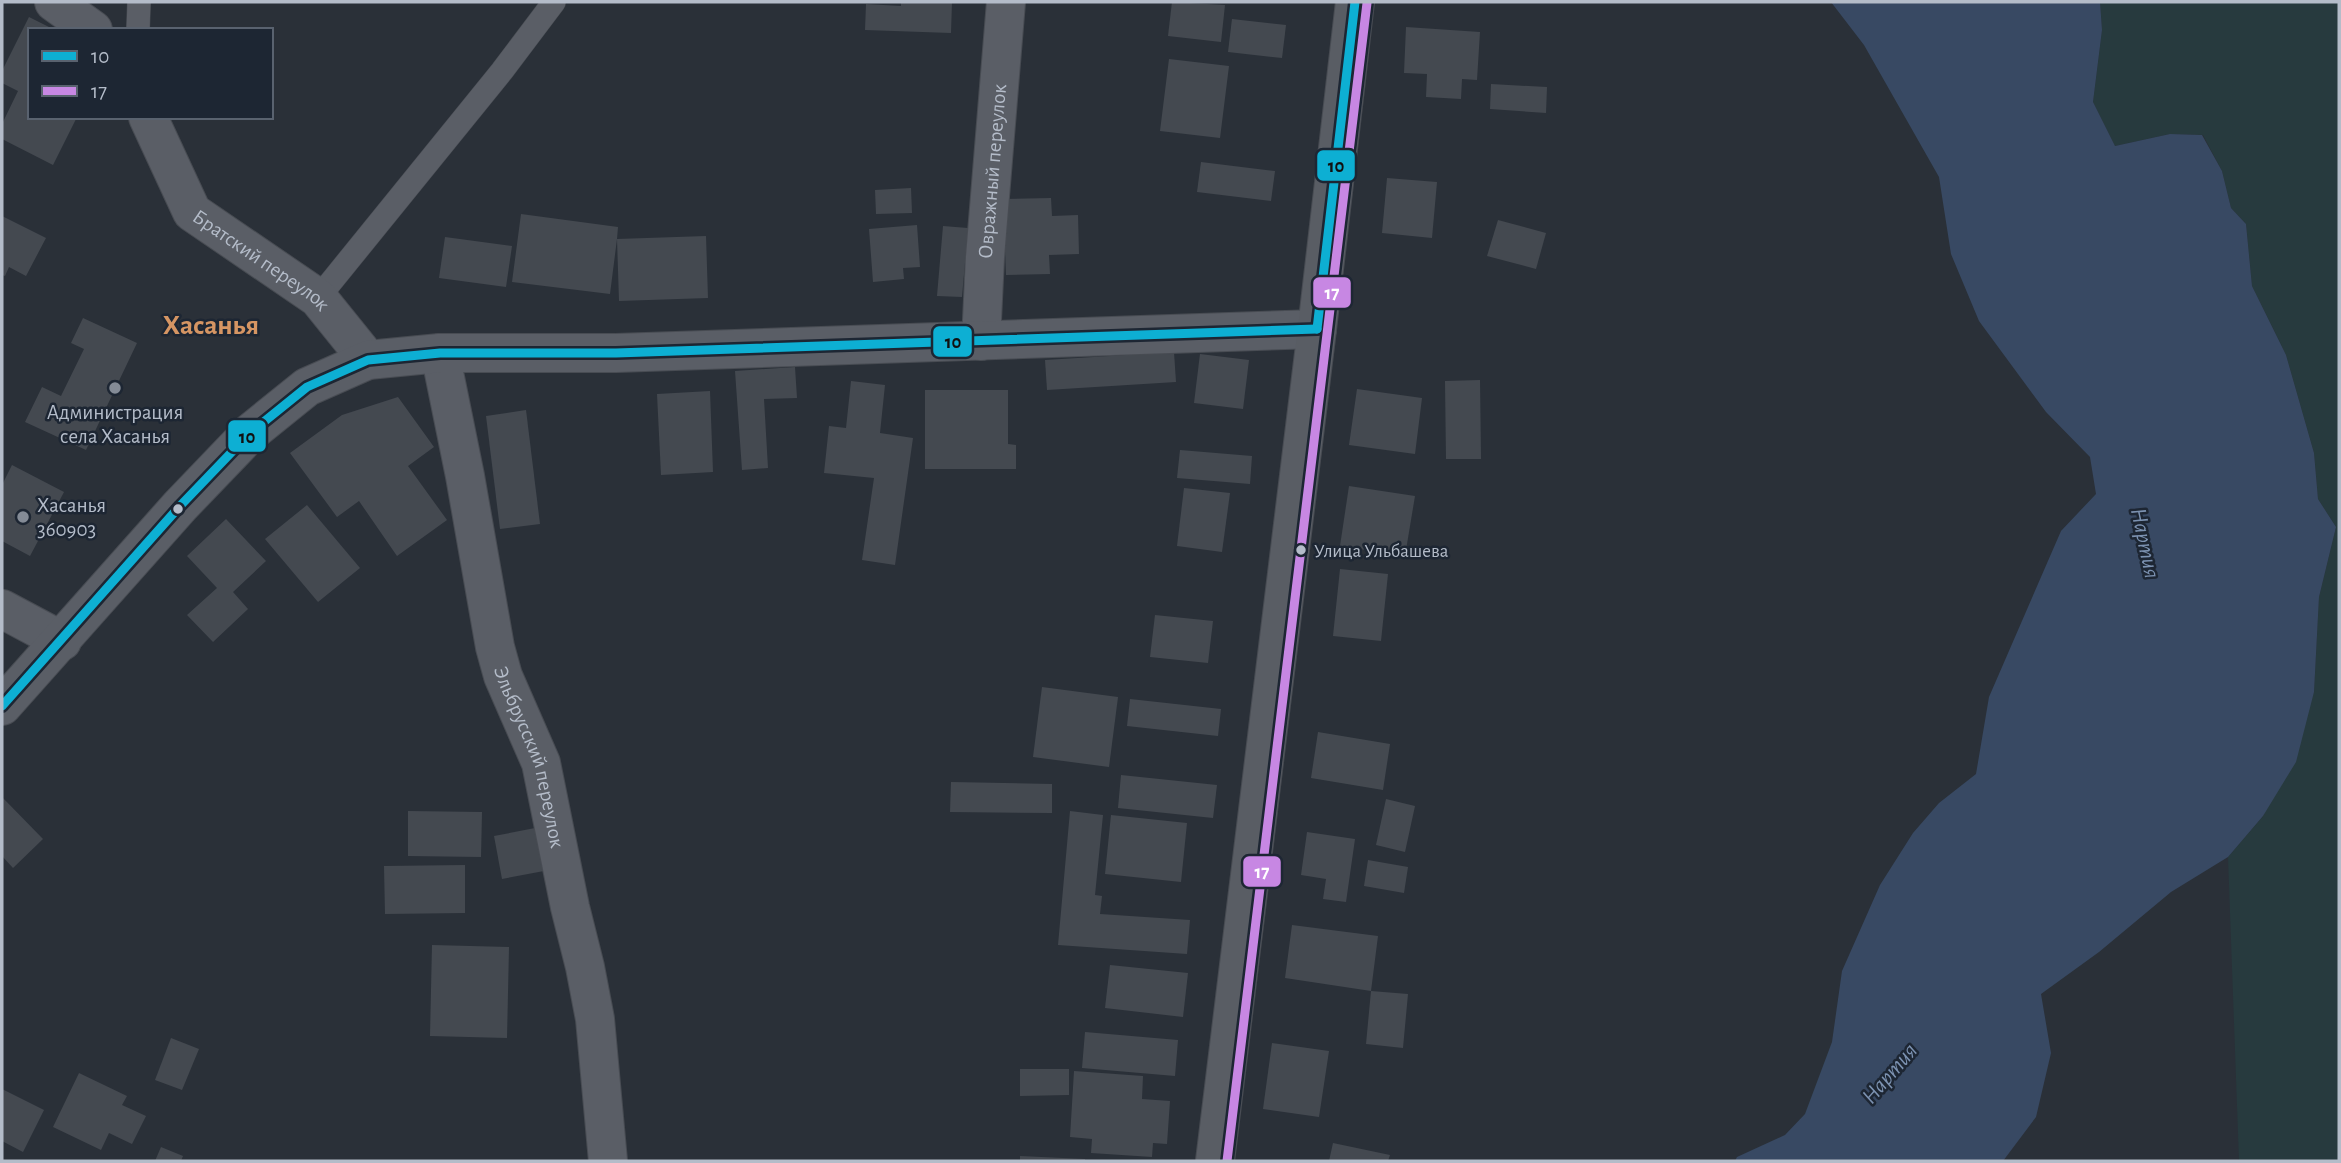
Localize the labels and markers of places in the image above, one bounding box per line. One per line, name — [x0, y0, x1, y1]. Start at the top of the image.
marker: Администрация села Хасанья — [107, 380, 123, 396]
place label: Администрация села Хасанья — [47, 402, 183, 447]
place label: Хасанья 360903 — [37, 495, 106, 540]
unlabelled marker — [171, 502, 185, 516]
marker: Хасанья 360903 — [15, 509, 31, 525]
place label: Улица Ульбашева — [1314, 542, 1449, 561]
marker: Улица Ульбашева — [1294, 543, 1308, 557]

